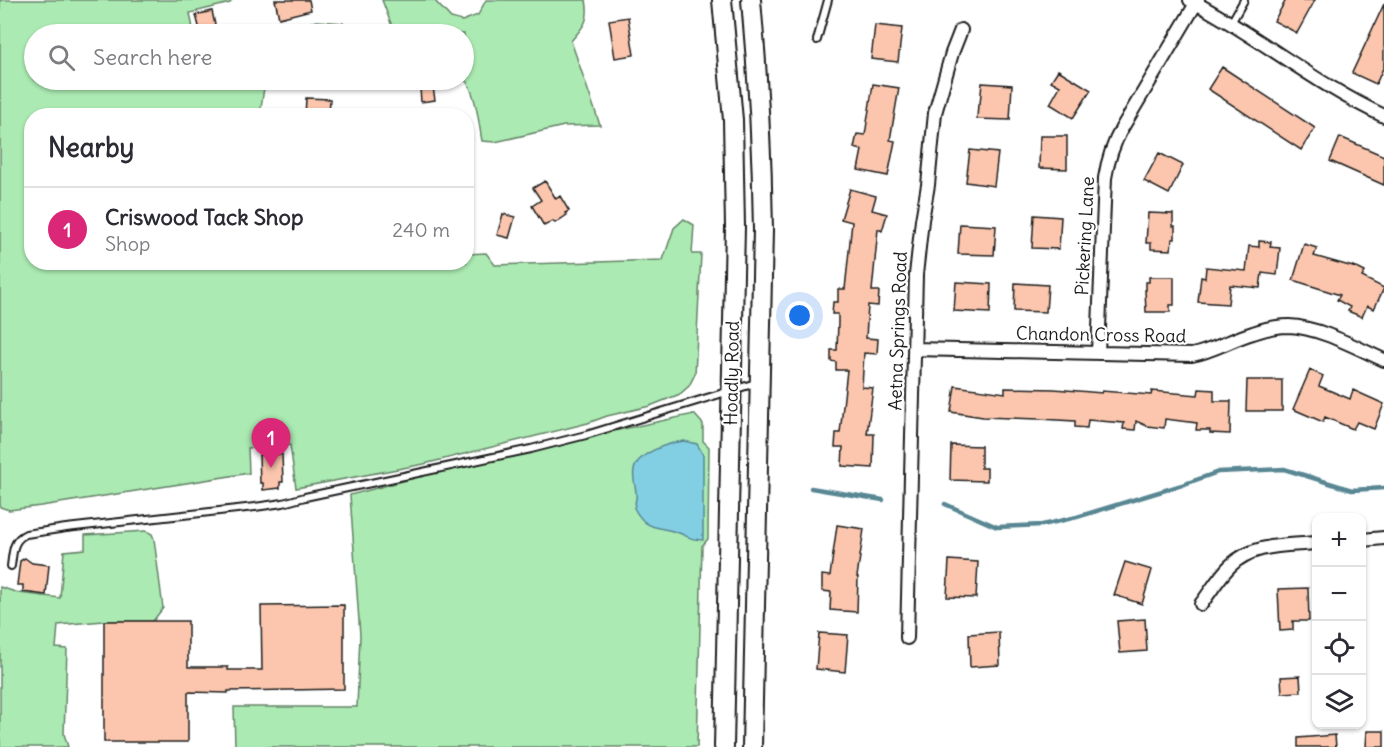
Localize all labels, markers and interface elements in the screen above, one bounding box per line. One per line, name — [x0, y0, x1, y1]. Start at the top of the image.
search box — [24, 24, 474, 90]
icon: search — [45, 41, 78, 74]
text: Search here — [93, 43, 212, 71]
text: Nearby — [48, 131, 134, 164]
street label: Pickering Lane — [1070, 176, 1099, 296]
text: Criswood Tack Shop — [105, 203, 303, 231]
text: 1 — [64, 217, 71, 242]
text: 240 m — [392, 217, 450, 242]
text: Shop — [105, 231, 150, 256]
street label: Aetna Springs Road — [883, 251, 912, 411]
your location — [785, 301, 814, 330]
street label: Hoadly Road — [719, 320, 744, 425]
street label: Chandon Cross Road — [1016, 322, 1187, 347]
pin: 1 — [252, 418, 290, 468]
map controls — [1312, 513, 1366, 729]
button: + — [1312, 513, 1366, 567]
button: − — [1312, 567, 1366, 621]
button: locate — [1312, 621, 1366, 675]
button: layers — [1312, 675, 1366, 729]

